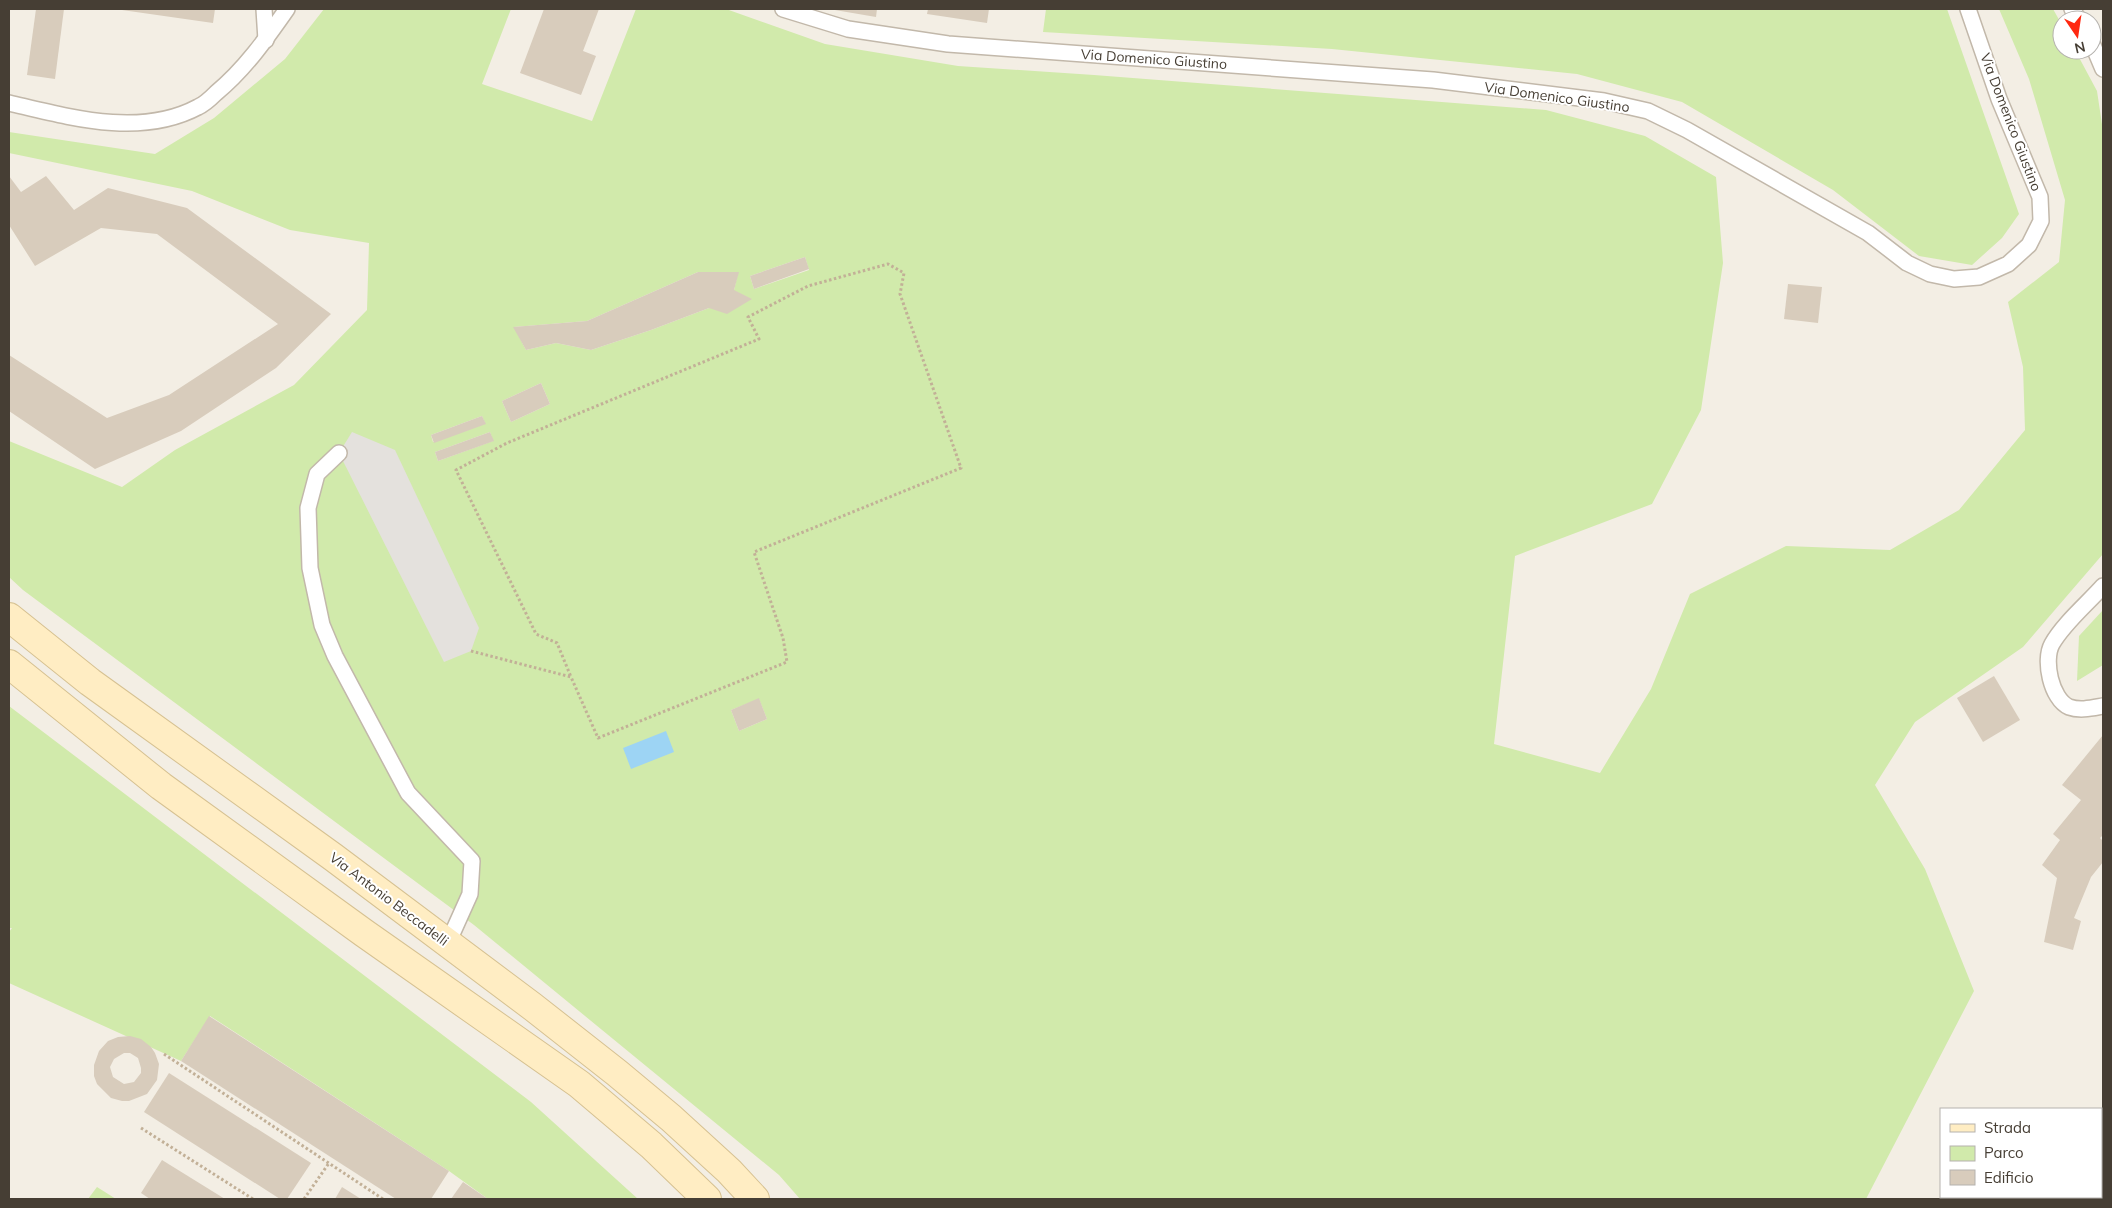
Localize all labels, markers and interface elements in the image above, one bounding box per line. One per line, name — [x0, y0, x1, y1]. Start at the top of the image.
north arrow — [2052, 10, 2102, 60]
text: N — [2073, 38, 2087, 58]
street label: Via Domenico Giustino — [1080, 45, 1228, 73]
street label: Via Domenico Giustino — [1976, 50, 2046, 194]
street label: Via Domenico Giustino — [1483, 78, 1631, 116]
street label: Via Antonio Beccadelli — [326, 848, 452, 950]
legend — [1940, 1108, 2102, 1198]
text: Strada — [1984, 1118, 2031, 1137]
text: Parco — [1984, 1143, 2024, 1162]
text: Edificio — [1984, 1168, 2034, 1187]

